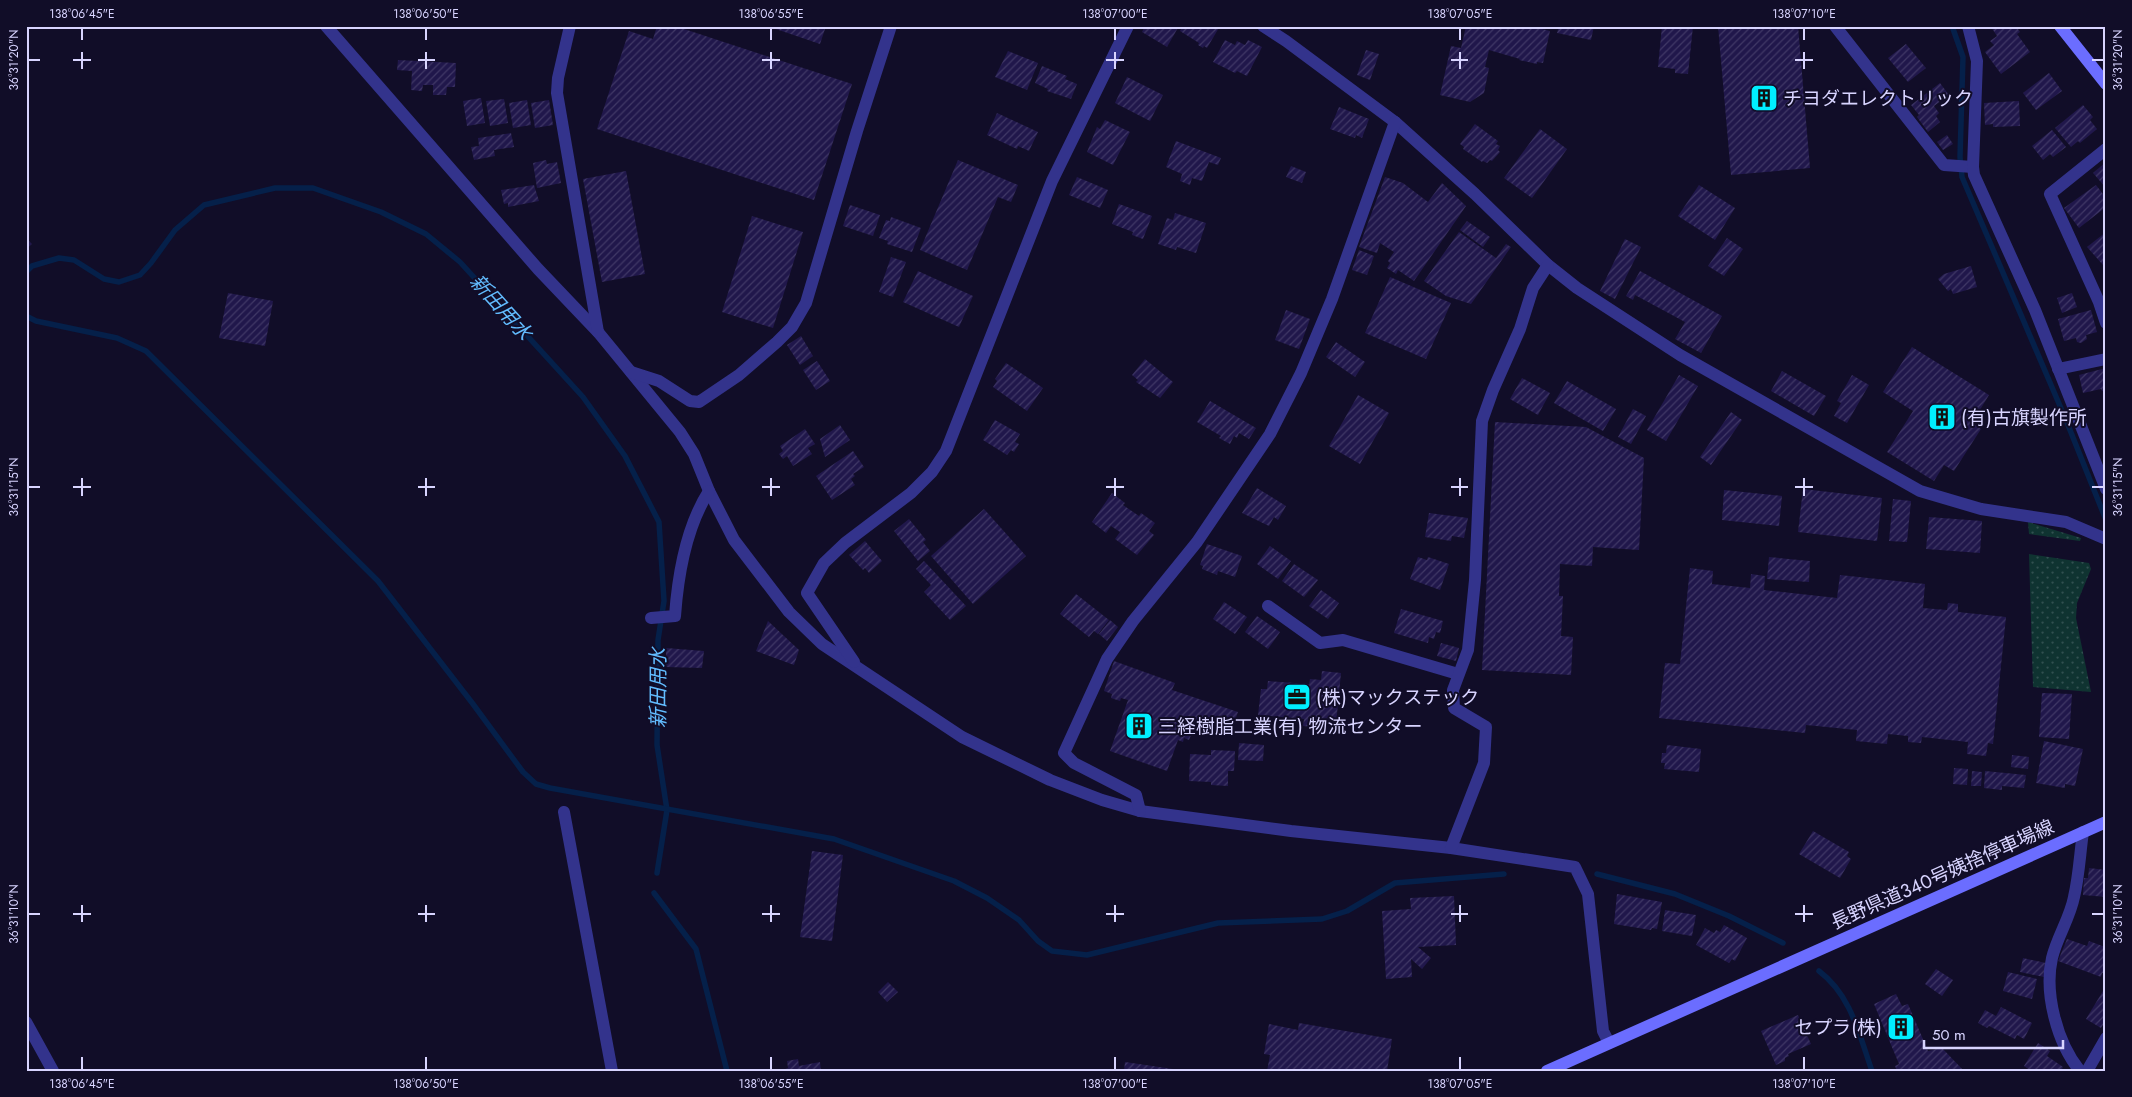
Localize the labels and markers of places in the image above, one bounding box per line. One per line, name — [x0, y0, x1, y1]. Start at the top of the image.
building icon: チヨダエレクトリック — [1749, 83, 1779, 113]
place label: チヨダエレクトリック — [1783, 85, 1973, 112]
building icon: (有)古旗製作所 — [1927, 402, 1957, 432]
place label: (有)古旗製作所 — [1961, 404, 2087, 431]
office icon: (株)マックステック — [1282, 682, 1312, 712]
place label: (株)マックステック — [1316, 684, 1479, 711]
building icon: 三経樹脂工業(有) 物流センター — [1124, 711, 1154, 741]
place label: 三経樹脂工業(有) 物流センター — [1158, 713, 1422, 740]
building icon: セプラ(株) — [1886, 1012, 1916, 1042]
place label: セプラ(株) — [1794, 1014, 1882, 1041]

